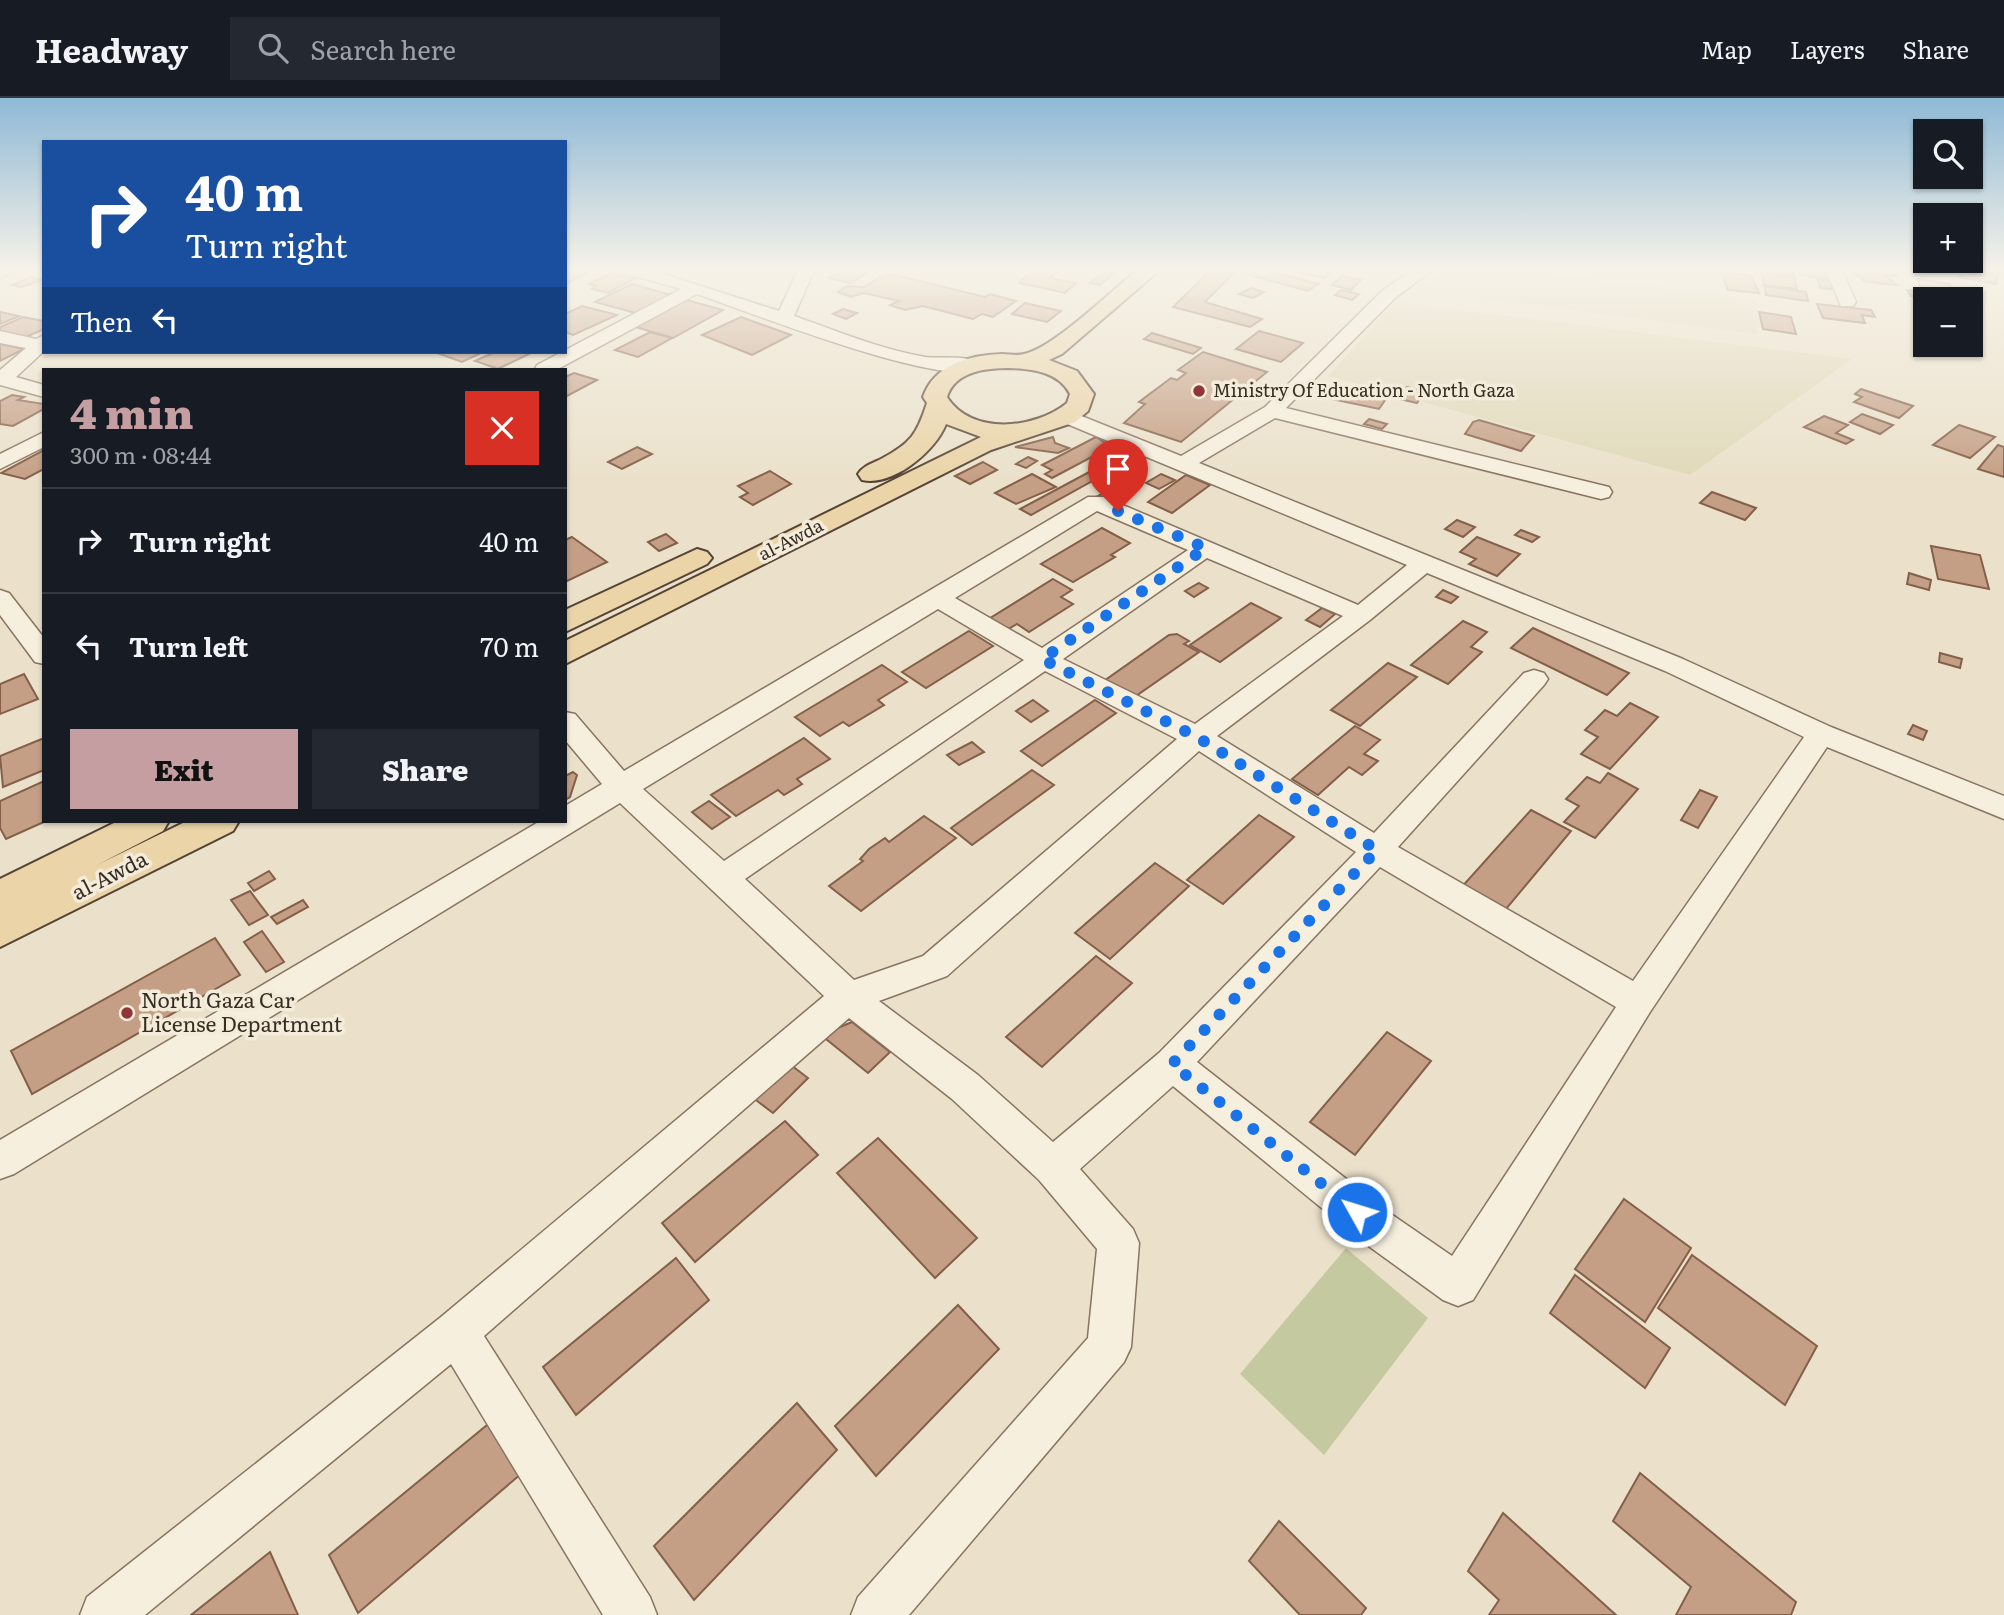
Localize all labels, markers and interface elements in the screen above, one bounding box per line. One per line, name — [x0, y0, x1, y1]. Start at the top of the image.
search box — [230, 17, 720, 80]
text: Headway — [35, 24, 188, 73]
icon: search — [254, 29, 292, 67]
text: Search here — [310, 29, 456, 68]
text: Map — [1701, 31, 1752, 66]
text: Layers — [1790, 31, 1864, 66]
text: Share — [1902, 31, 1969, 66]
map controls — [1913, 119, 1983, 357]
button: search — [1913, 119, 1983, 189]
text: 40 m — [185, 153, 303, 226]
icon: right — [70, 168, 161, 259]
button: + — [1913, 203, 1983, 273]
text: Turn right — [185, 220, 347, 268]
button: − — [1913, 287, 1983, 357]
text: Then — [70, 301, 132, 340]
icon: left — [146, 301, 184, 339]
place label: Ministry Of Education - North Gaza — [1213, 376, 1515, 403]
text: 4 min — [70, 380, 194, 442]
marker: Ministry Of Education - North Gaza — [1191, 383, 1207, 399]
button: close — [465, 391, 539, 465]
text: 300 m · 08:44 — [70, 437, 211, 471]
pin — [1088, 439, 1148, 511]
icon: arrive — [1099, 450, 1137, 488]
street label: al-Awda — [753, 511, 828, 566]
text: Turn right — [129, 521, 271, 560]
text: 40 m — [479, 521, 539, 560]
icon: right — [70, 522, 108, 560]
text: Turn left — [129, 626, 248, 665]
text: 70 m — [480, 626, 539, 665]
icon: left — [70, 627, 108, 665]
button: Exit — [70, 729, 298, 809]
button: Share — [312, 729, 539, 809]
street label: al-Awda — [66, 841, 153, 906]
place label: North Gaza Car License Department — [141, 983, 343, 1038]
marker: North Gaza Car License Department — [119, 1005, 135, 1021]
position arrow — [1320, 1175, 1394, 1249]

